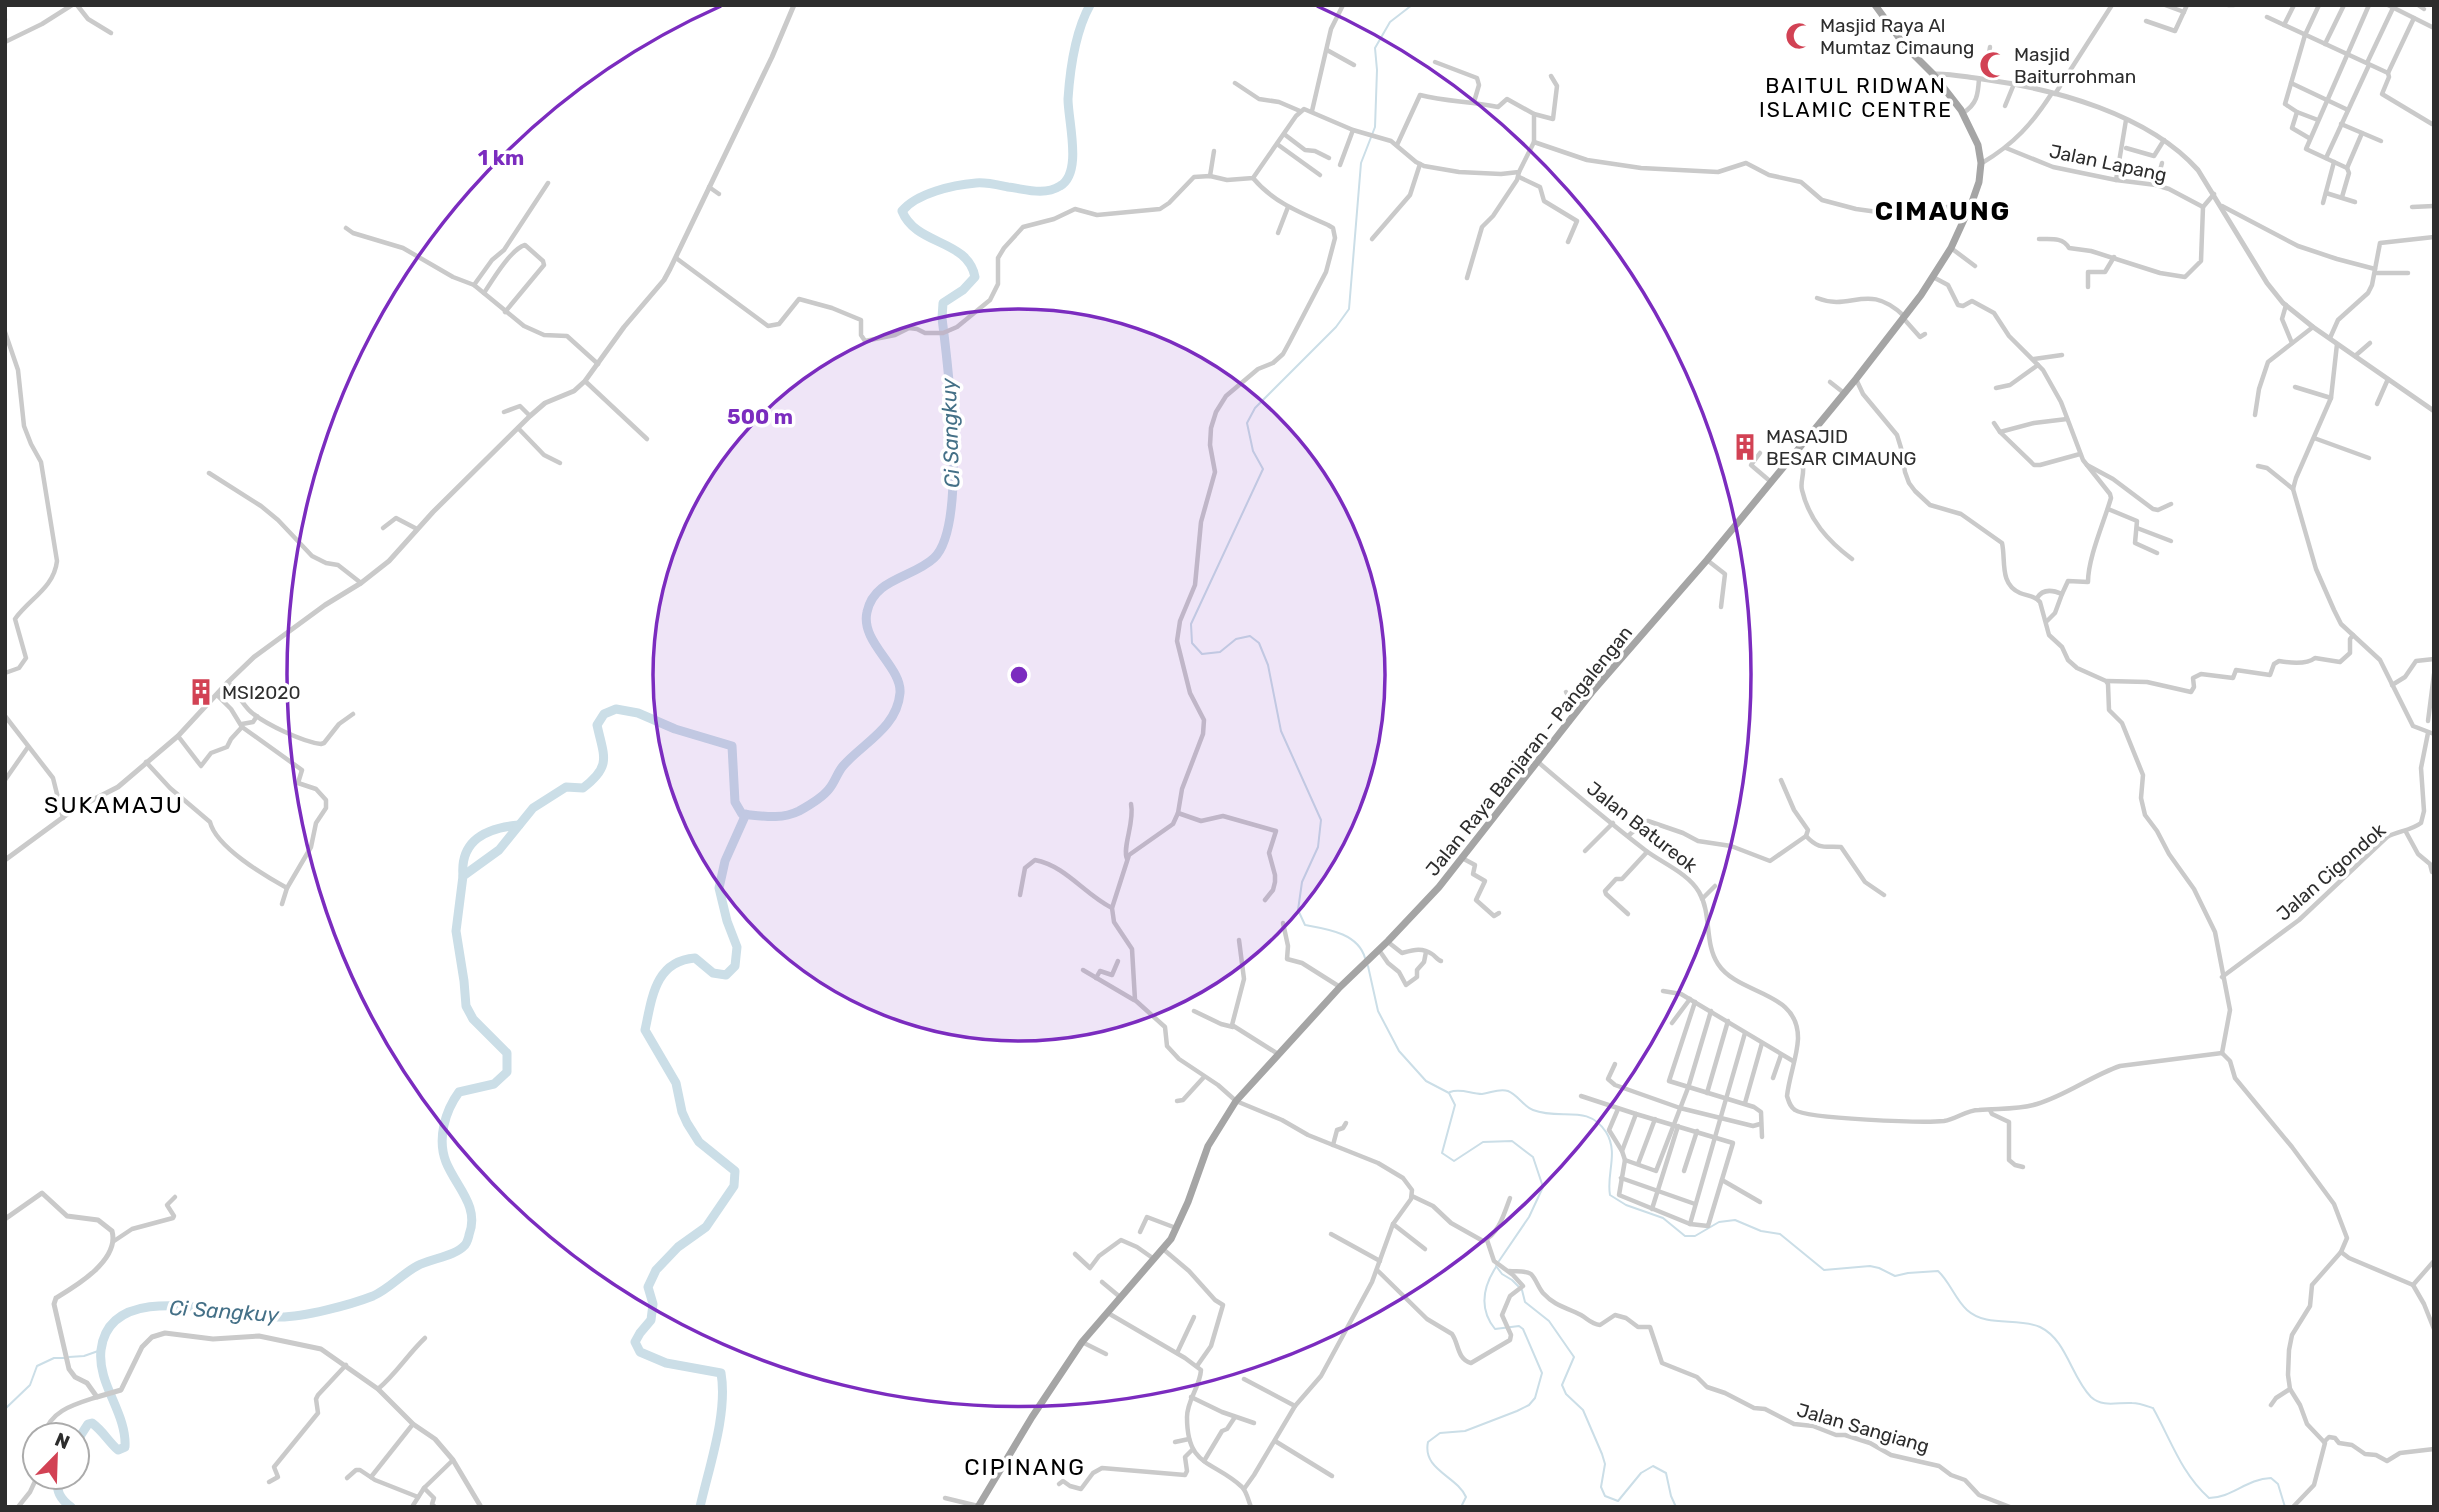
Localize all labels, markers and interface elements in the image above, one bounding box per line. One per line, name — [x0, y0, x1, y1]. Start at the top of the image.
place label: Masjid Raya Al Mumtaz Cimaung — [1820, 14, 1974, 59]
mosque icon: Masjid Raya Al Mumtaz Cimaung — [1784, 21, 1814, 51]
place label: Masjid Baiturrohman — [2014, 43, 2136, 88]
mosque icon: Masjid Baiturrohman — [1978, 50, 2008, 80]
district label: BAITUL RIDWAN ISLAMIC CENTRE — [1759, 73, 1953, 122]
street label: Jalan Lapang — [2047, 139, 2169, 187]
text: 1 km — [478, 145, 524, 170]
district label: CIMAUNG — [1875, 196, 2011, 227]
water label: Ci Sangkuy — [936, 376, 964, 488]
text: 500 m — [727, 404, 793, 429]
place label: MASAJID BESAR CIMAUNG — [1766, 425, 1917, 470]
building icon: MASAJID BESAR CIMAUNG — [1730, 432, 1760, 462]
street label: Jalan Raya Banjaran - Pangalengan — [1421, 621, 1637, 881]
centre of rings — [1007, 663, 1031, 687]
building icon: MSI2020 — [186, 677, 216, 707]
place label: MSI2020 — [222, 681, 301, 704]
street label: Jalan Batureok — [1582, 777, 1702, 877]
district label: SUKAMAJU — [44, 791, 184, 819]
street label: Jalan Cigondok — [2272, 818, 2390, 926]
water label: Ci Sangkuy — [168, 1295, 281, 1327]
street label: Jalan Sangiang — [1794, 1398, 1932, 1458]
north arrow — [21, 1421, 91, 1491]
text: N — [52, 1428, 73, 1454]
district label: CIPINANG — [964, 1453, 1086, 1481]

